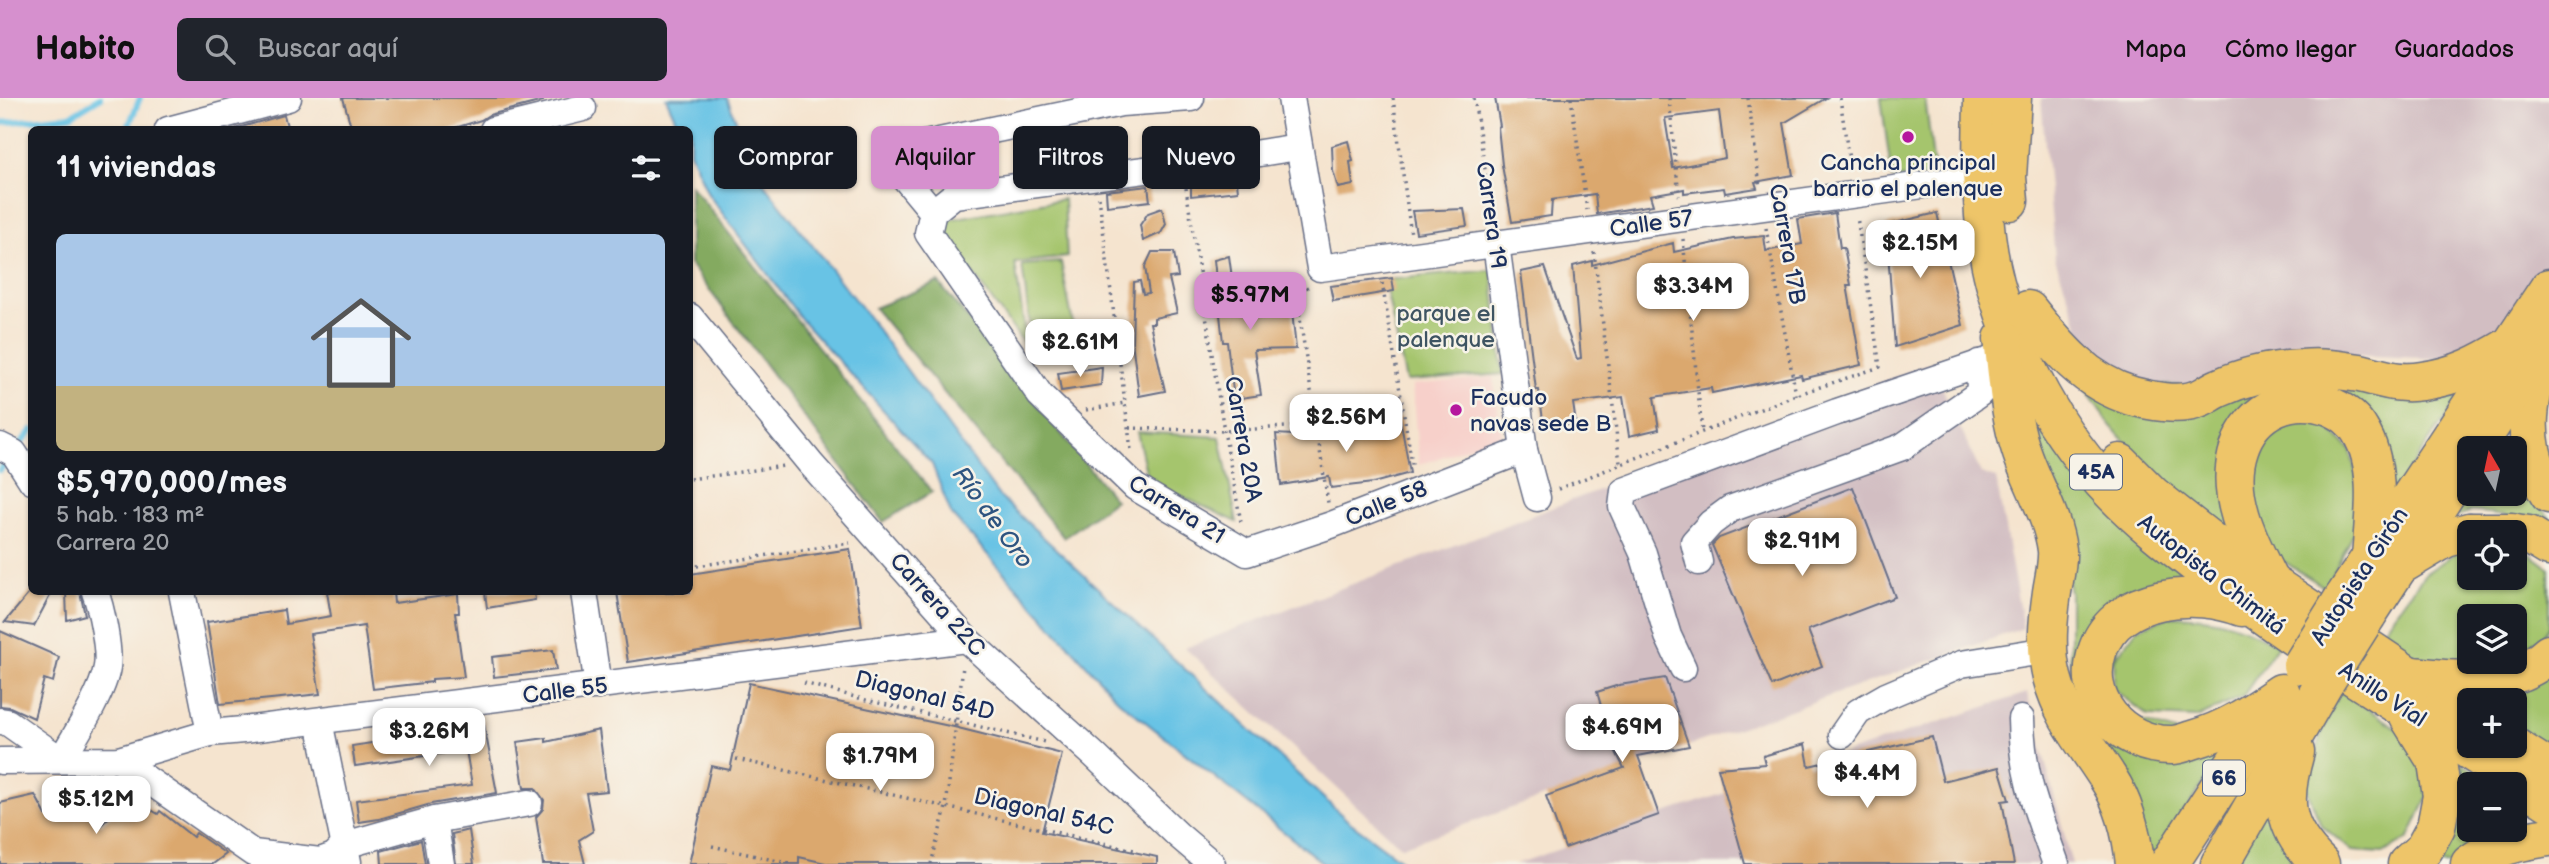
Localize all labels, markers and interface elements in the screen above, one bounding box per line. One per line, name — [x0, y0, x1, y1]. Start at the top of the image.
search box — [177, 18, 667, 81]
text: Habito — [35, 29, 135, 69]
icon: search — [201, 30, 239, 68]
text: Buscar aquí — [257, 34, 398, 65]
text: Mapa — [2125, 35, 2187, 64]
text: Cómo llegar — [2225, 35, 2356, 64]
text: Guardados — [2394, 35, 2514, 64]
chip: Comprar — [714, 126, 857, 189]
chip: Alquilar — [871, 126, 999, 189]
chip: Filtros — [1013, 126, 1128, 189]
chip: Nuevo — [1142, 126, 1260, 189]
marker: Cancha principal barrio el palenque — [1900, 129, 1916, 145]
icon: filters — [627, 149, 665, 187]
place label: Cancha principal barrio el palenque — [1813, 149, 2003, 203]
text: 11 viviendas — [56, 150, 216, 186]
street label: Carrera 19 — [1470, 159, 1512, 271]
street label: Carrera 17B — [1763, 182, 1811, 307]
street label: Calle 57 — [1608, 204, 1695, 244]
pin: $2.15M — [1863, 220, 1977, 280]
text: $2.15M — [1882, 229, 1958, 257]
pin: $3.34M — [1636, 264, 1750, 323]
pin: $5.97M — [1193, 272, 1307, 332]
text: $3.34M — [1653, 272, 1733, 300]
icon: home — [298, 280, 424, 406]
text: $5.97M — [1210, 281, 1290, 309]
park label: parque el palenque — [1396, 300, 1496, 354]
pin: $2.61M — [1023, 320, 1137, 379]
text: $2.61M — [1041, 328, 1119, 356]
street label: Carrera 20A — [1218, 374, 1268, 505]
place label: Facudo navas sede B — [1470, 384, 1611, 438]
pin: $2.56M — [1289, 394, 1403, 454]
marker: Facudo navas sede B — [1448, 402, 1464, 418]
text: $2.56M — [1305, 403, 1387, 431]
north arrow — [2457, 436, 2527, 506]
map controls — [2457, 436, 2527, 842]
road number: 45A — [2070, 454, 2122, 490]
water label: Río de Oro — [946, 461, 1039, 574]
text: $5,970,000/mes — [56, 465, 287, 501]
street label: Carrera 21 — [1123, 469, 1230, 550]
street label: Calle 58 — [1341, 475, 1431, 533]
text: 5 hab. · 183 m² — [56, 501, 204, 529]
street label: Autopista Girón — [2305, 503, 2415, 651]
street label: Autopista Chimitá — [2132, 508, 2291, 641]
pin: $2.91M — [1745, 518, 1859, 578]
button: locate — [2457, 520, 2527, 590]
text: $2.91M — [1764, 527, 1840, 555]
text: Carrera 20 — [56, 529, 169, 557]
street label: Carrera 22C — [883, 547, 991, 662]
button: layers — [2457, 604, 2527, 674]
street label: Anillo Víal — [2333, 656, 2432, 734]
street label: Diagonal 54D — [852, 665, 997, 727]
street label: Calle 55 — [521, 672, 609, 710]
button: + — [2457, 688, 2527, 758]
pin: $4.69M — [1565, 704, 1679, 764]
pin: $3.26M — [372, 708, 486, 768]
text: $4.69M — [1581, 713, 1663, 741]
text: $3.26M — [388, 717, 470, 745]
pin: $1.79M — [823, 734, 937, 793]
text: $1.79M — [842, 742, 918, 770]
pin: $4.4M — [1818, 750, 1916, 810]
text: $4.4M — [1833, 759, 1901, 787]
road number: 66 — [2203, 760, 2245, 796]
button: − — [2457, 772, 2527, 842]
pin: $5.12M — [39, 776, 153, 836]
street label: Diagonal 54C — [971, 782, 1116, 842]
text: $5.12M — [58, 785, 134, 813]

